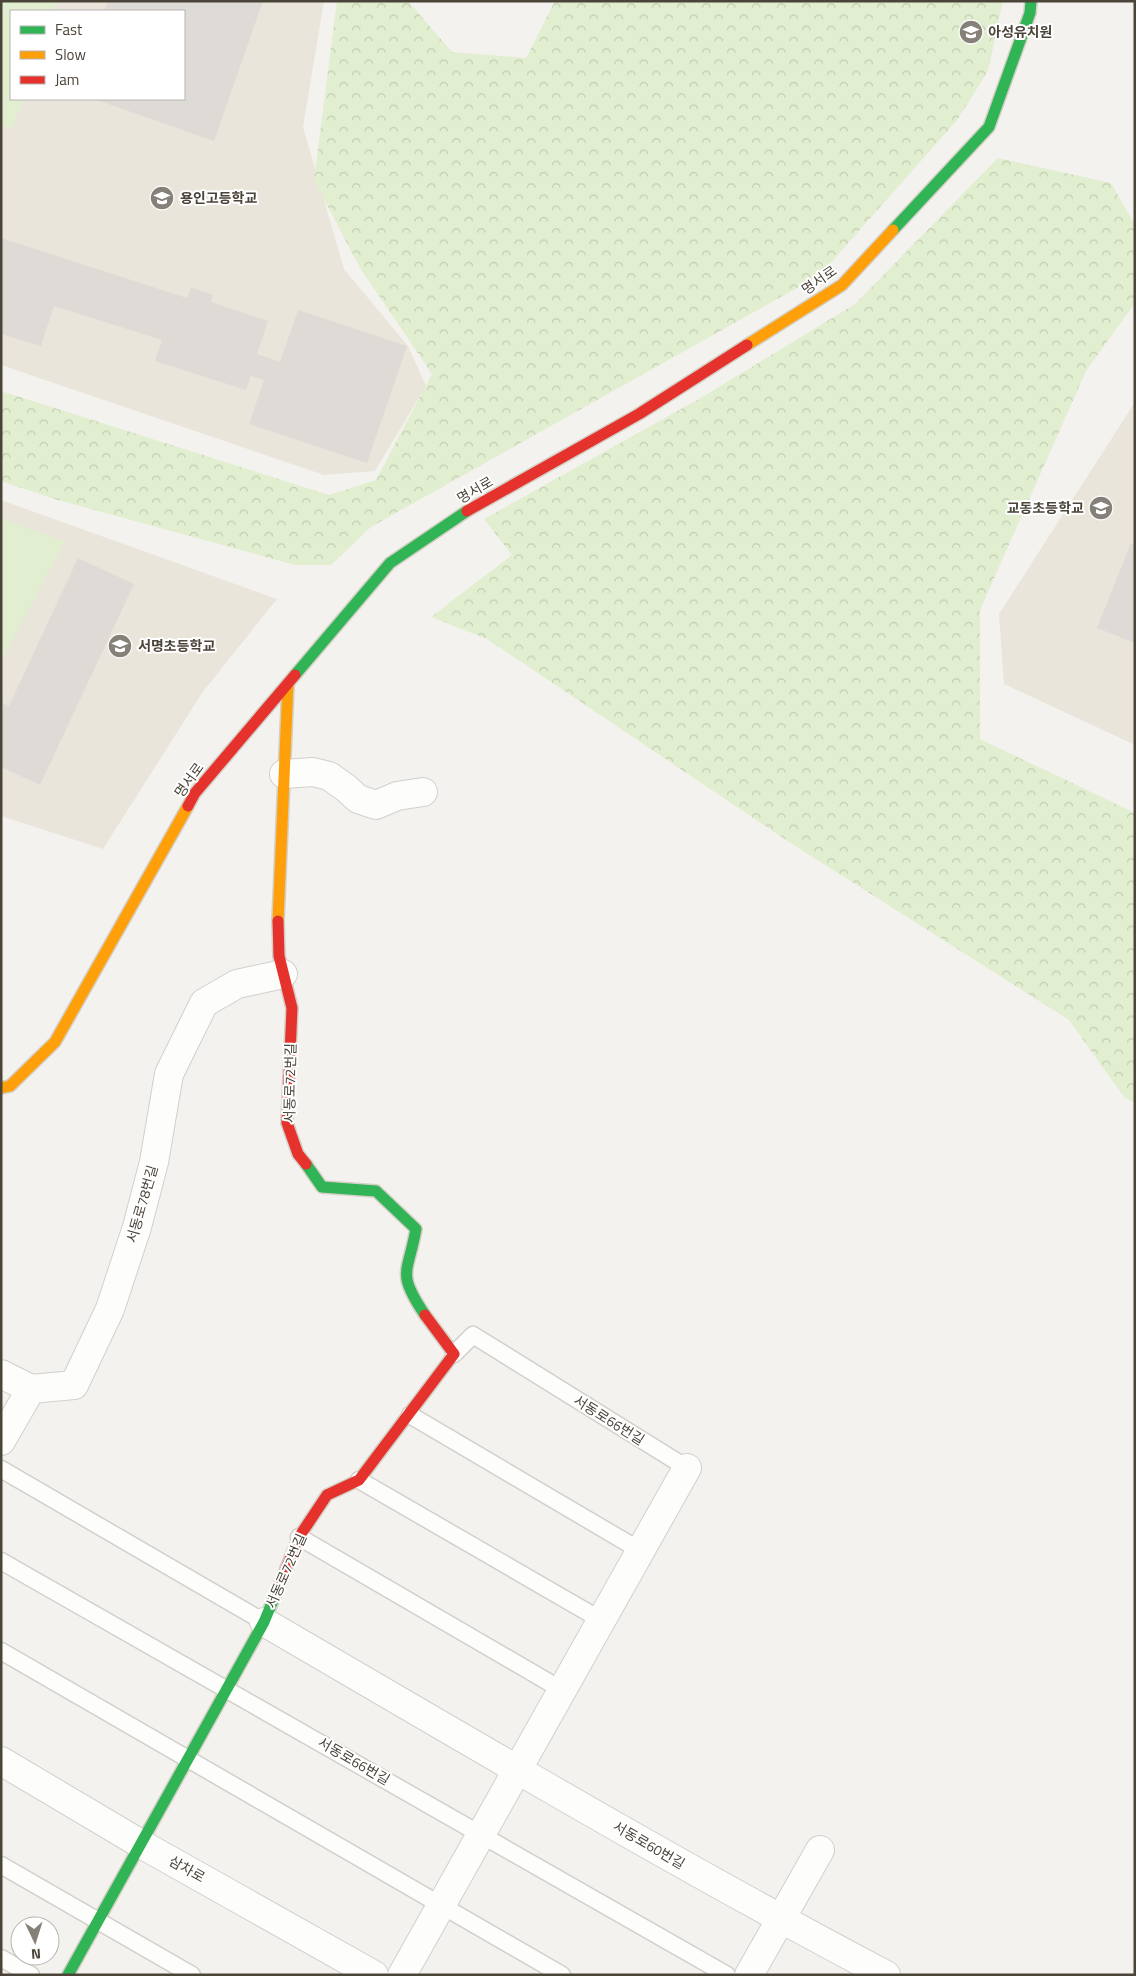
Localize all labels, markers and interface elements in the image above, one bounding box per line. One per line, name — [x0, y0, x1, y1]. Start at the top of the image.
legend — [10, 10, 185, 100]
text: Fast — [55, 18, 83, 41]
school or university icon: 아성유치원 — [958, 19, 984, 45]
place label: 아성유치원 — [988, 21, 1052, 42]
text: Slow — [55, 43, 86, 66]
text: Jam — [55, 68, 79, 91]
school or university icon: 용인고등학교 — [149, 185, 175, 211]
place label: 용인고등학교 — [180, 187, 257, 208]
street label: 명서로 — [797, 260, 841, 299]
street label: 명서로 — [453, 471, 497, 508]
school or university icon: 교동초등학교 — [1088, 495, 1114, 521]
place label: 교동초등학교 — [1007, 497, 1084, 518]
school or university icon: 서명초등학교 — [107, 633, 133, 659]
place label: 서명초등학교 — [138, 635, 215, 656]
street label: 명서로 — [169, 758, 209, 802]
street label: 서동로72번길 — [278, 1043, 301, 1123]
street label: 서동로78번길 — [120, 1162, 163, 1245]
street label: 서동로66번길 — [570, 1389, 649, 1450]
street label: 서동로72번길 — [260, 1530, 311, 1612]
street label: 서동로66번길 — [314, 1731, 394, 1790]
street label: 서동로60번길 — [609, 1815, 689, 1874]
street label: 삼차로 — [165, 1850, 209, 1887]
north arrow — [10, 1916, 60, 1966]
text: N — [30, 1944, 42, 1965]

